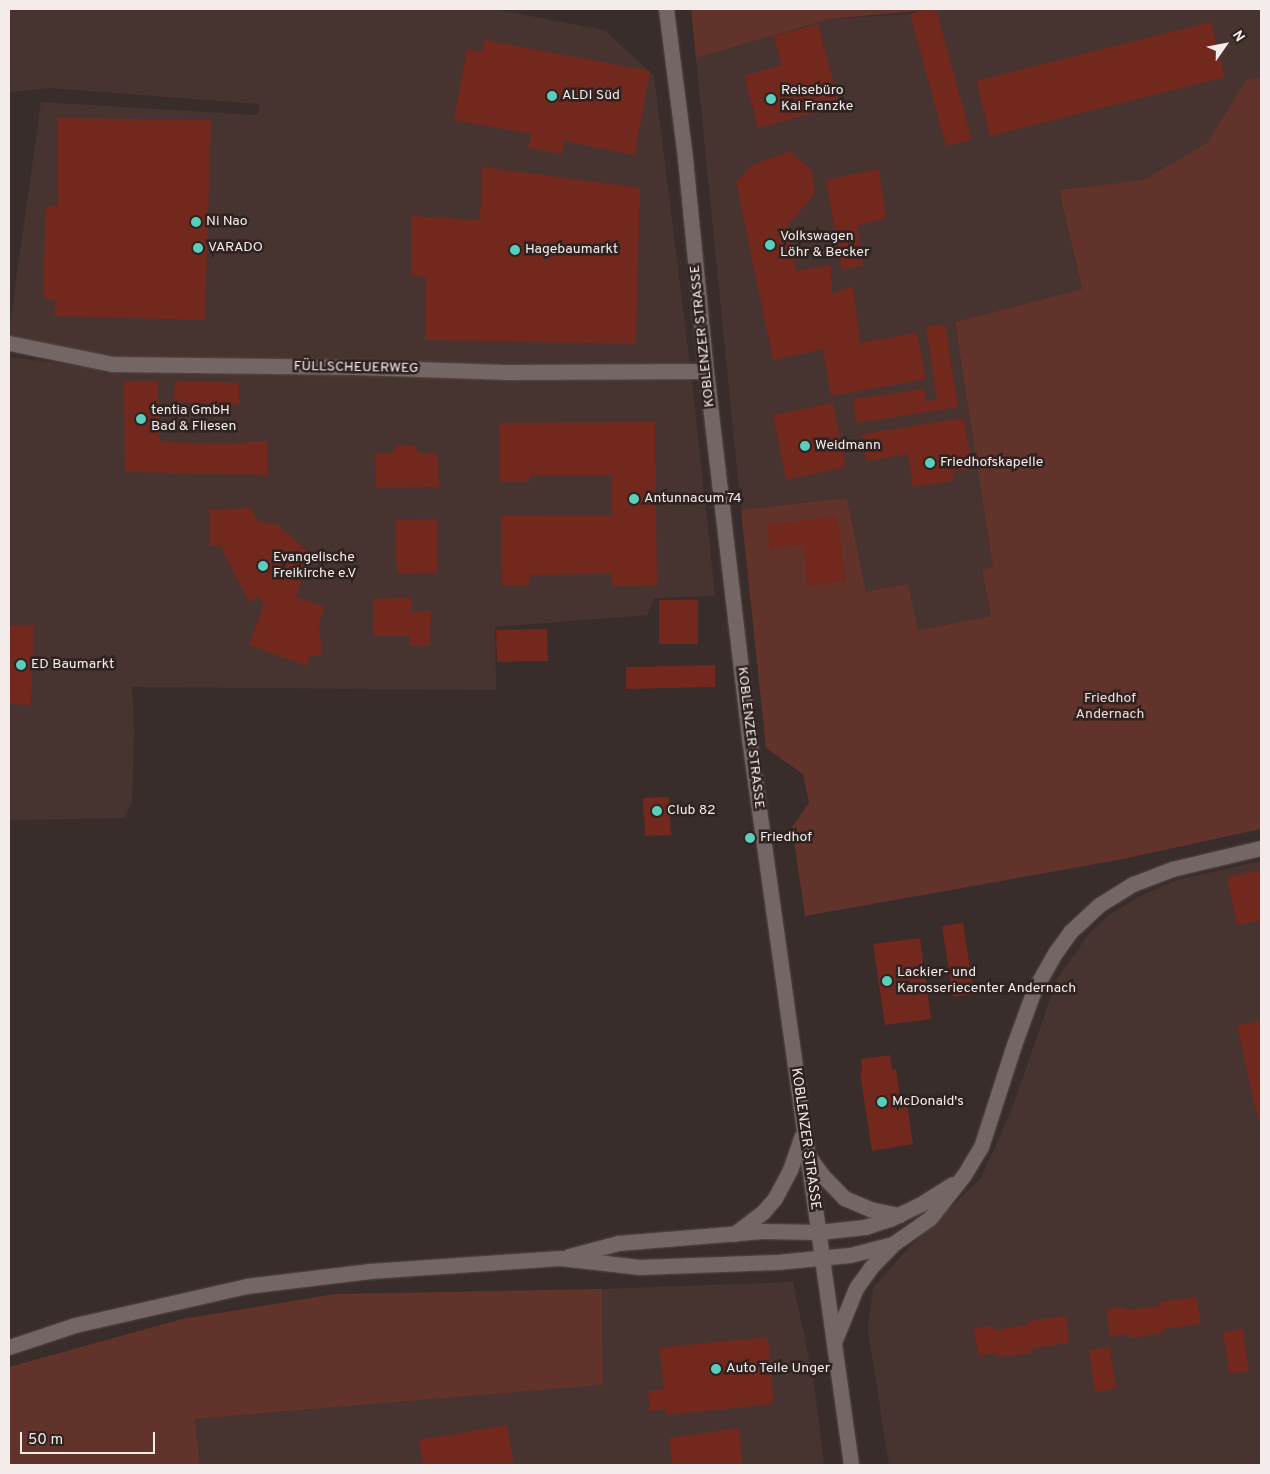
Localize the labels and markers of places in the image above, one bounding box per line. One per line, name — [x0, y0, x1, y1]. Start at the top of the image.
place label: Reisebüro Kai Franzke — [781, 83, 853, 115]
place label: ALDI Süd — [562, 88, 620, 104]
marker: ALDI Süd — [546, 90, 558, 102]
marker: Reisebüro Kai Franzke — [765, 93, 777, 105]
place label: Ni Nao — [206, 214, 248, 230]
marker: Ni Nao — [190, 216, 202, 228]
place label: Volkswagen Löhr & Becker — [780, 229, 869, 262]
marker: Volkswagen Löhr & Becker — [764, 239, 776, 251]
place label: VARADO — [208, 240, 263, 256]
marker: VARADO — [192, 242, 204, 254]
place label: Hagebaumarkt — [525, 242, 618, 258]
marker: Hagebaumarkt — [509, 244, 521, 256]
place label: tentia GmbH Bad & Fliesen — [151, 403, 236, 436]
marker: tentia GmbH Bad & Fliesen — [135, 413, 147, 425]
place label: Weidmann — [815, 438, 881, 454]
marker: Weidmann — [799, 440, 811, 452]
place label: Friedhofskapelle — [940, 455, 1043, 471]
marker: Friedhofskapelle — [924, 457, 936, 469]
place label: Antunnacum 74 — [644, 491, 742, 507]
marker: Antunnacum 74 — [628, 493, 640, 505]
place label: Evangelische Freikirche e.V — [273, 550, 356, 582]
marker: Evangelische Freikirche e.V — [257, 560, 269, 572]
place label: ED Baumarkt — [31, 657, 114, 673]
marker: ED Baumarkt — [15, 659, 27, 671]
place label: Club 82 — [667, 803, 716, 819]
marker: Club 82 — [651, 805, 663, 817]
place label: Friedhof — [760, 830, 812, 846]
marker: Friedhof — [744, 832, 756, 844]
place label: Lackier- und Karosseriecenter Andernach — [897, 965, 1077, 998]
marker: Lackier- und Karosseriecenter Andernach — [881, 975, 893, 987]
place label: McDonald's — [892, 1094, 964, 1110]
marker: McDonald's — [876, 1096, 888, 1108]
place label: Auto Teile Unger — [726, 1361, 831, 1377]
marker: Auto Teile Unger — [710, 1363, 722, 1375]

